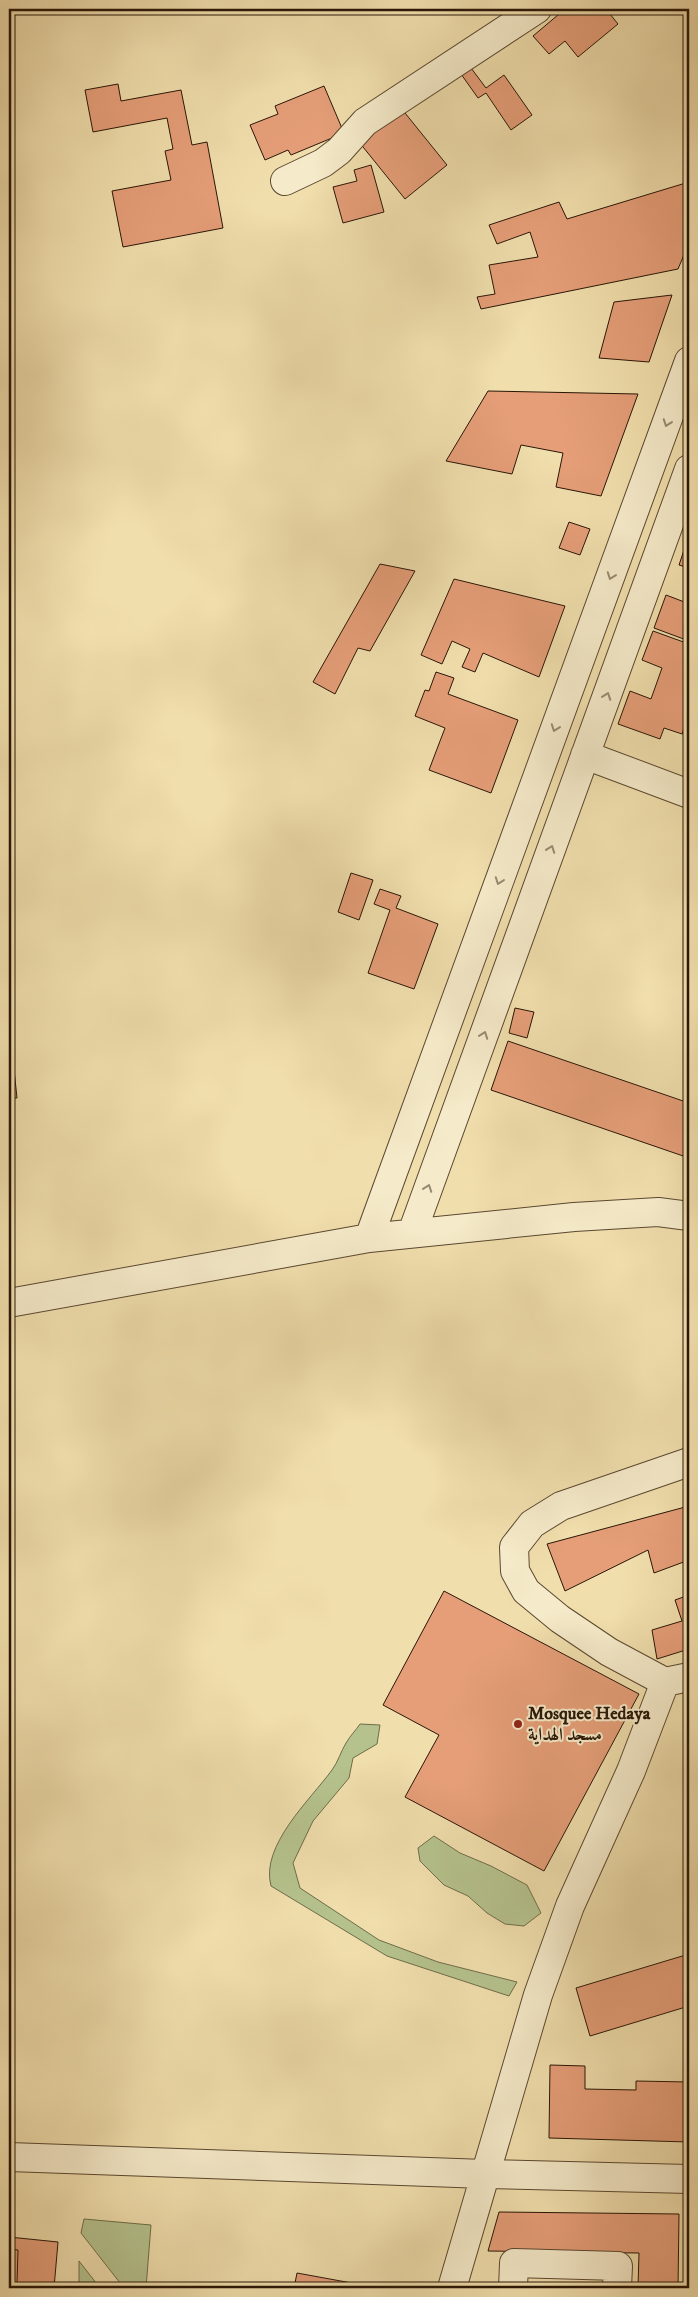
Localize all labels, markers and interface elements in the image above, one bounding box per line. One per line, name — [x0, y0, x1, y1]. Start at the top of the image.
one-way arrow — [663, 418, 673, 427]
one-way arrow — [607, 571, 617, 580]
one-way arrow — [601, 693, 611, 701]
one-way arrow — [551, 724, 561, 732]
one-way arrow — [545, 845, 555, 854]
one-way arrow — [495, 876, 505, 885]
one-way arrow — [478, 1031, 488, 1040]
one-way arrow — [422, 1184, 432, 1192]
place label: Mosquee Hedaya مسجد الهداية — [528, 1703, 651, 1746]
marker: Mosquee Hedaya مسجد الهداية — [512, 1718, 524, 1730]

